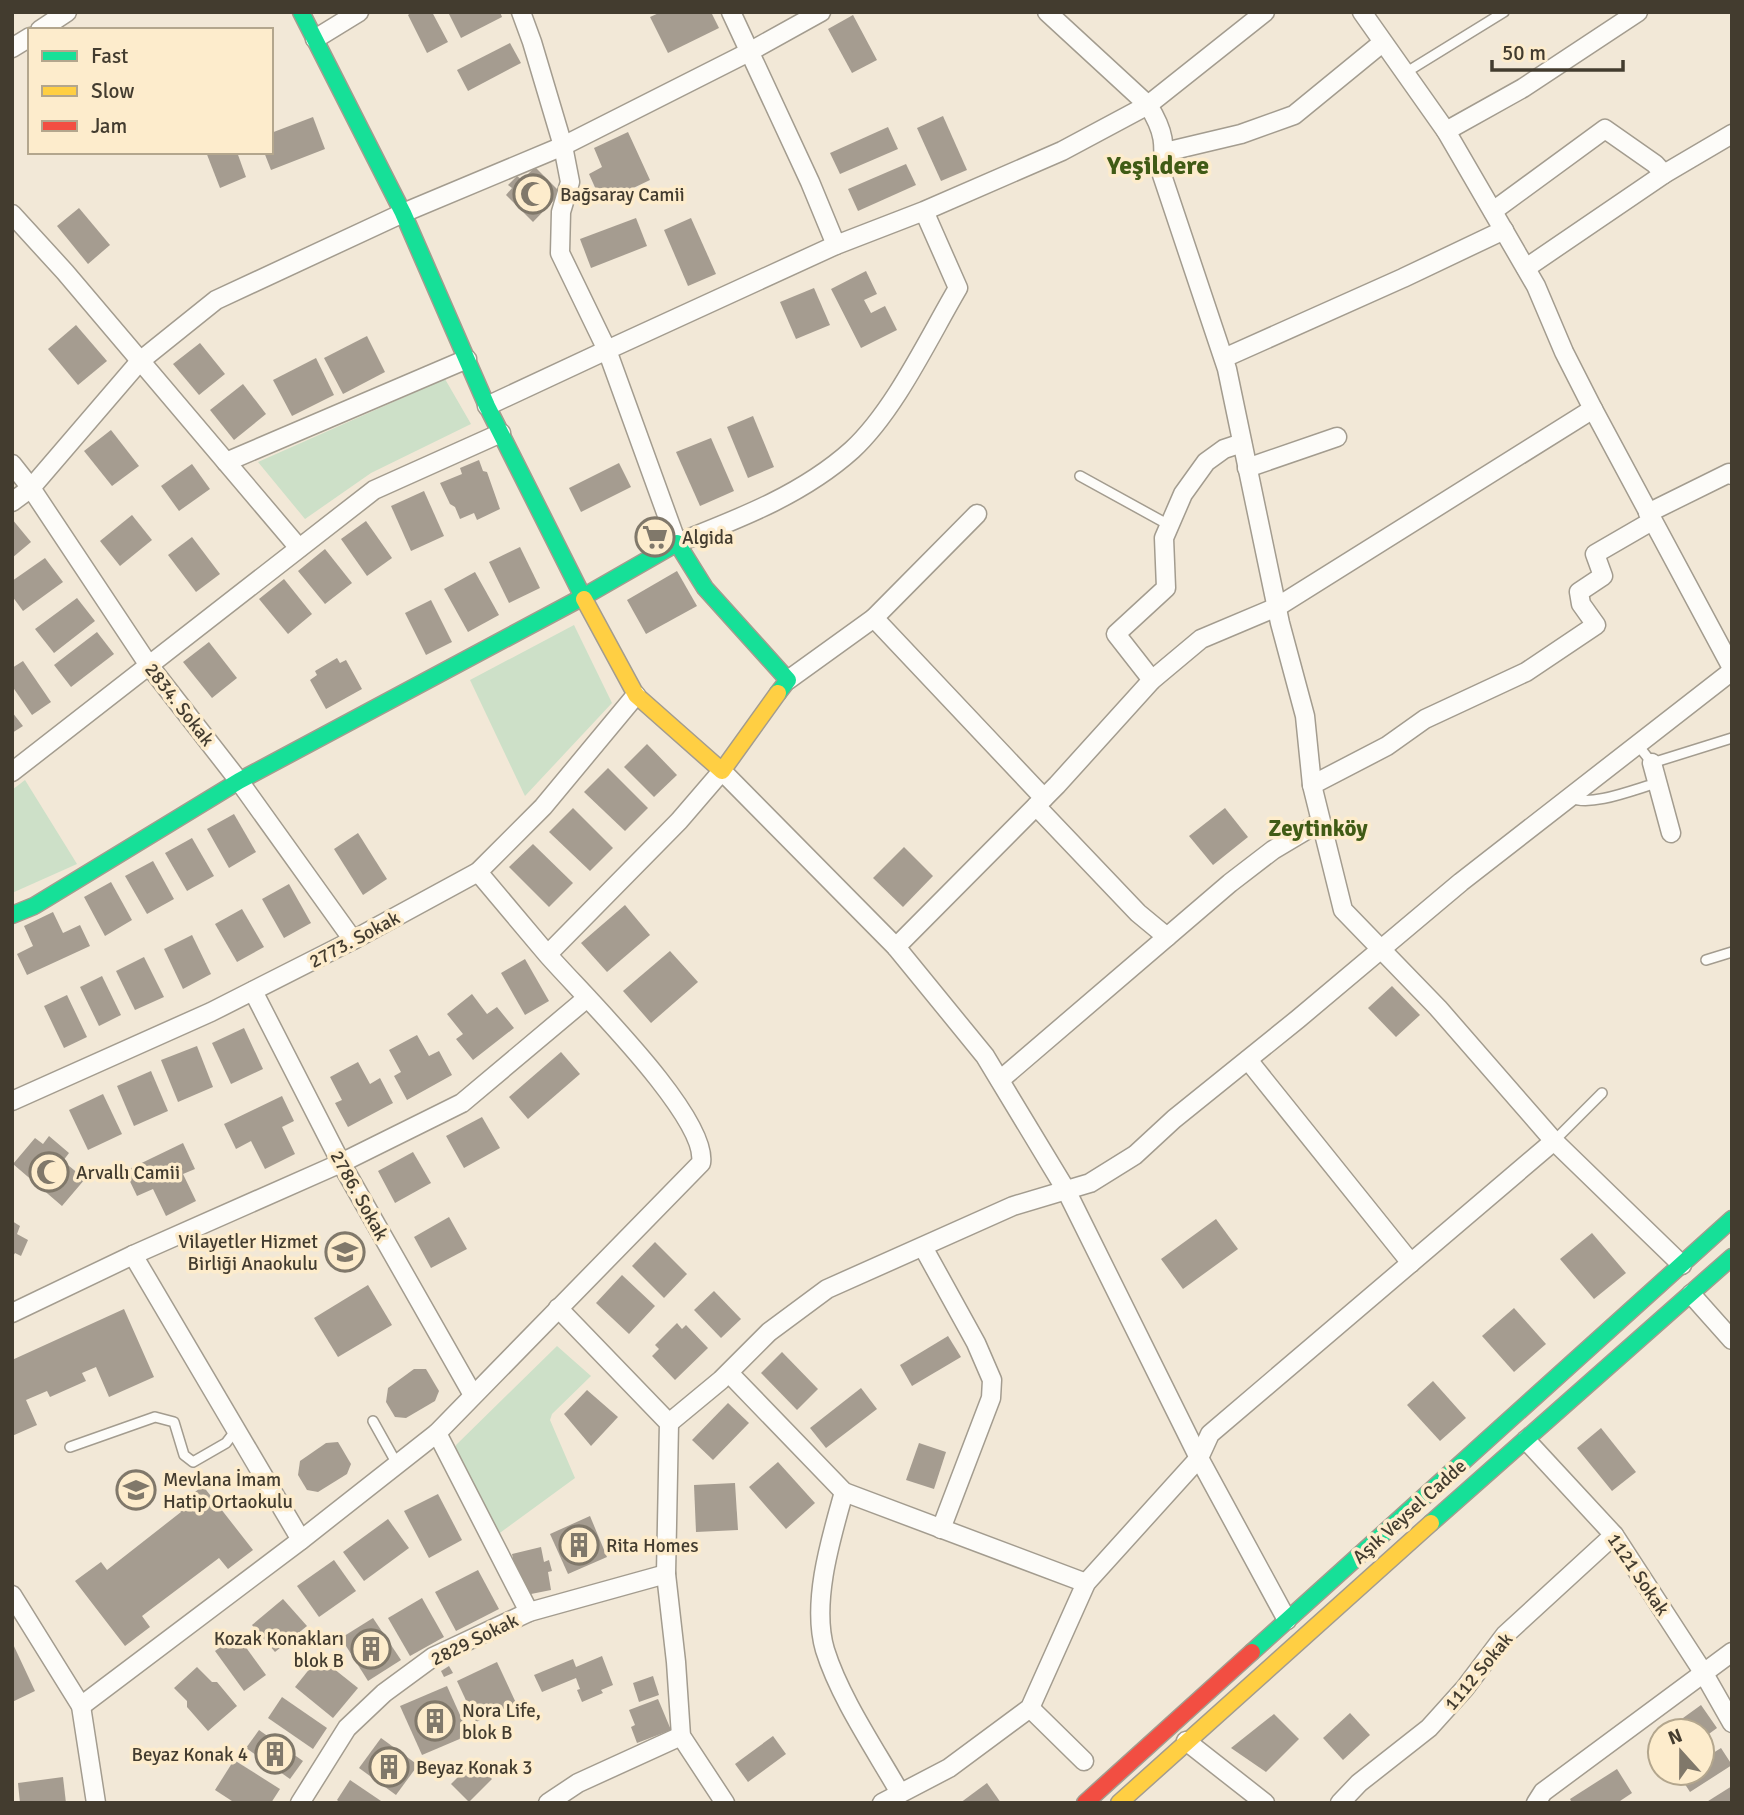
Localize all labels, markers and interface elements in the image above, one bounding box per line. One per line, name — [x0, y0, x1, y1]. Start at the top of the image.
legend — [28, 28, 273, 154]
scale bar — [1492, 28, 1623, 72]
text: 50 m — [1502, 40, 1546, 66]
text: Fast — [91, 43, 128, 69]
text: Slow — [91, 78, 135, 104]
text: Jam — [91, 113, 127, 139]
district label: Yeşildere — [1106, 150, 1209, 182]
mosque icon: Bağsaray Camii — [512, 173, 554, 215]
place label: Bağsaray Camii — [560, 183, 685, 207]
supermarket icon: Algida — [634, 516, 676, 558]
place label: Algida — [682, 526, 734, 550]
street label: 2834. Sokak — [139, 658, 220, 752]
district label: Zeytinköy — [1268, 814, 1368, 843]
street label: 2773. Sokak — [305, 906, 404, 974]
street label: 2786. Sokak — [325, 1146, 394, 1245]
mosque icon: Arvallı Camii — [28, 1151, 70, 1193]
place label: Arvallı Camii — [76, 1161, 180, 1185]
place label: Vilayetler Hizmet Birliği Anaokulu — [178, 1230, 318, 1276]
school or university icon: Vilayetler Hizmet Birliği Anaokulu — [324, 1231, 366, 1273]
street label: Aşık Veysel Cadde — [1348, 1454, 1472, 1569]
place label: Mevlana İmam Hatip Ortaokulu — [163, 1468, 293, 1514]
school or university icon: Mevlana İmam Hatip Ortaokulu — [115, 1469, 157, 1511]
building icon: Rita Homes — [558, 1524, 600, 1566]
street label: 1121 Sokak — [1602, 1529, 1675, 1621]
place label: Rita Homes — [606, 1534, 699, 1558]
street label: 2829 Sokak — [427, 1608, 523, 1671]
place label: Kozak Konakları blok B — [214, 1627, 344, 1673]
street label: 1112 Sokak — [1439, 1627, 1519, 1715]
building icon: Kozak Konakları blok B — [350, 1628, 392, 1670]
place label: Nora Life, blok B — [462, 1699, 541, 1745]
building icon: Nora Life, blok B — [414, 1700, 456, 1742]
north arrow — [1646, 1717, 1716, 1787]
text: N — [1665, 1723, 1686, 1751]
building icon: Beyaz Konak 4 — [254, 1733, 296, 1775]
place label: Beyaz Konak 4 — [131, 1743, 248, 1767]
building icon: Beyaz Konak 3 — [368, 1746, 410, 1788]
place label: Beyaz Konak 3 — [416, 1756, 533, 1780]

